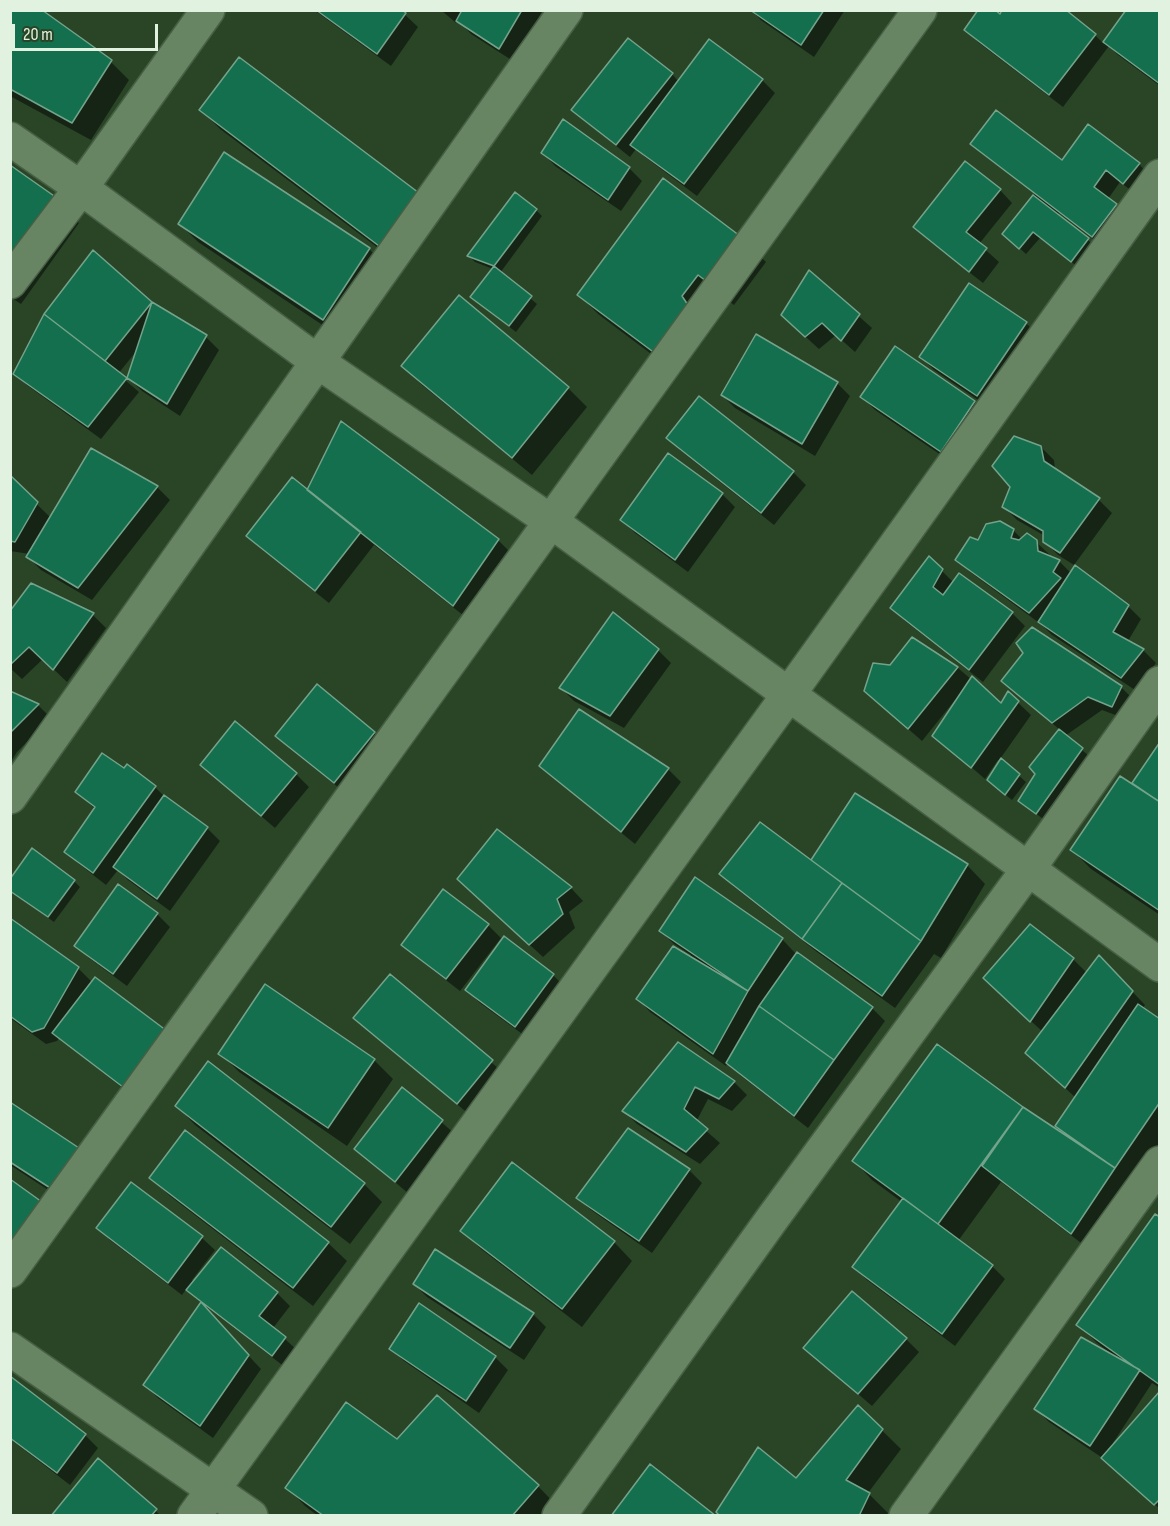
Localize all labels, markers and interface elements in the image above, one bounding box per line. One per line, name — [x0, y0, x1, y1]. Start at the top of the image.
scale bar — [15, 12, 160, 50]
text: 20 m — [23, 24, 53, 45]

